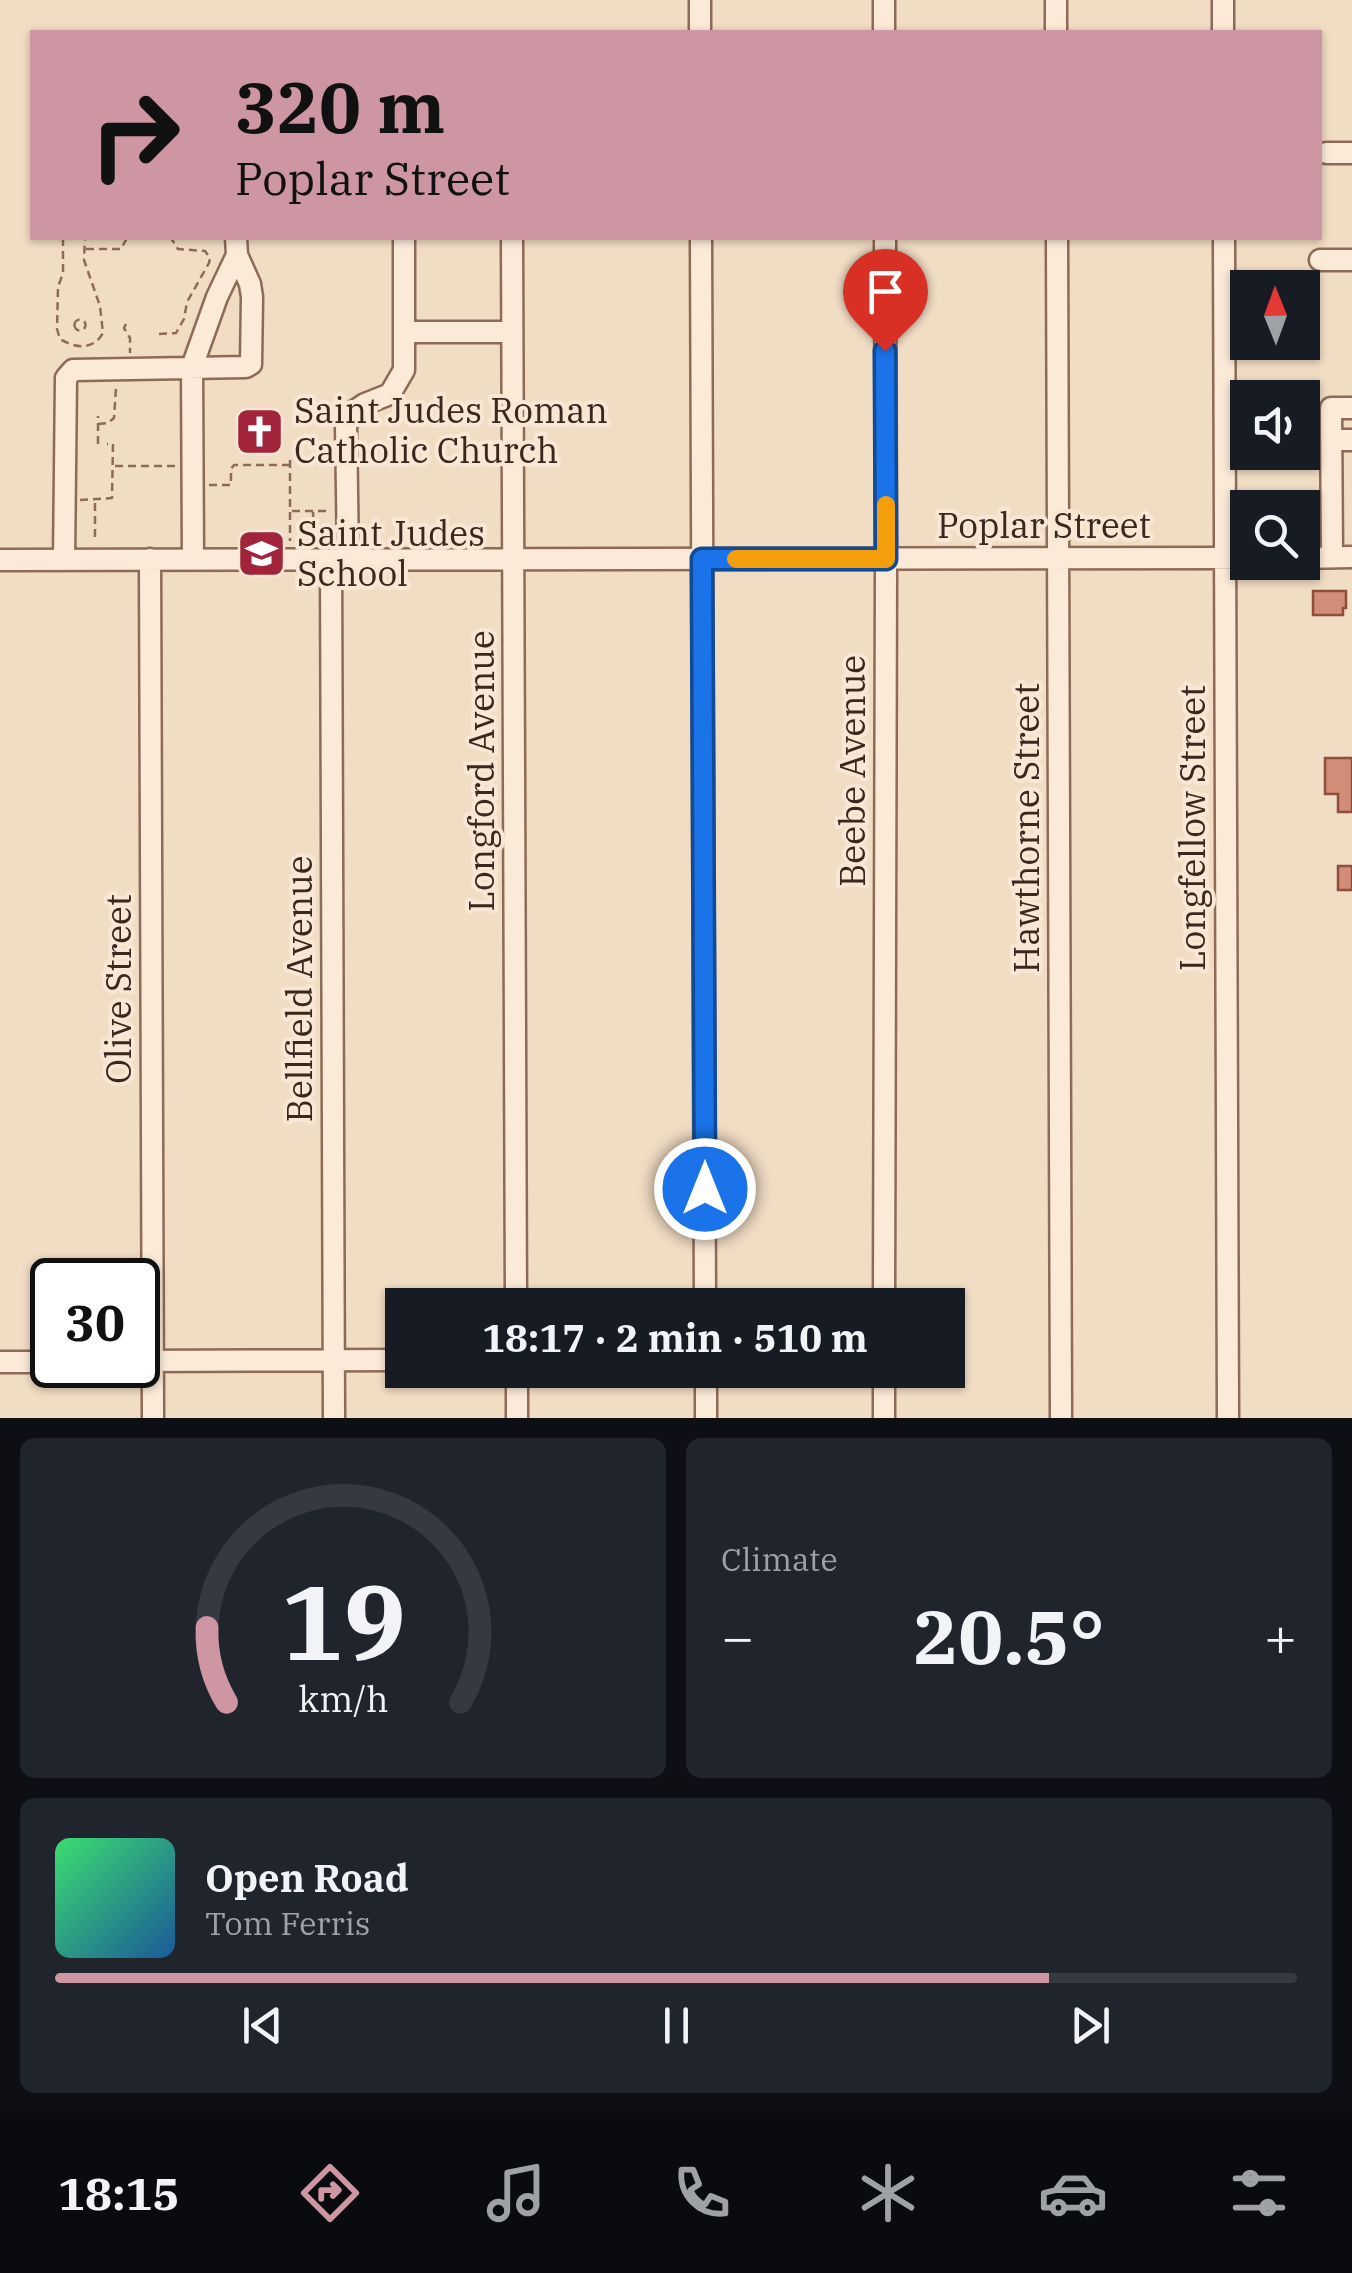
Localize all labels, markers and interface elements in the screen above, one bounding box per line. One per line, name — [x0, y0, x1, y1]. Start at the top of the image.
text: 320 m — [235, 61, 445, 152]
icon: right — [70, 70, 200, 200]
text: Poplar Street — [235, 149, 510, 207]
pin — [843, 249, 928, 352]
icon: arrive — [858, 264, 913, 319]
north arrow — [1230, 270, 1320, 360]
map controls — [1230, 270, 1320, 580]
button: sound — [1230, 380, 1320, 470]
place label: Saint Judes Roman Catholic Church — [294, 387, 608, 473]
church icon: Saint Judes Roman Catholic Church — [233, 405, 285, 457]
button: search — [1230, 490, 1320, 580]
street label: Poplar Street — [937, 502, 1151, 548]
place label: Saint Judes School — [297, 510, 485, 596]
school or university icon: Saint Judes School — [236, 528, 288, 580]
street label: Longford Avenue — [458, 630, 504, 912]
street label: Beebe Avenue — [829, 655, 875, 887]
street label: Hawthorne Street — [1003, 683, 1049, 973]
street label: Longfellow Street — [1169, 685, 1215, 971]
street label: Bellfield Avenue — [276, 855, 322, 1123]
street label: Olive Street — [95, 894, 141, 1084]
position arrow — [653, 1137, 757, 1241]
speed limit sign: 30 — [30, 1258, 160, 1388]
text: 18:17 · 2 min · 510 m — [482, 1313, 868, 1362]
text: Climate — [721, 1538, 838, 1580]
text: 19 — [281, 1553, 405, 1689]
text: 20.5° — [913, 1587, 1105, 1685]
text: − — [721, 1601, 754, 1672]
text: + — [1264, 1601, 1297, 1672]
text: km/h — [298, 1675, 388, 1722]
text: Open Road — [205, 1853, 409, 1902]
text: Tom Ferris — [205, 1902, 370, 1944]
icon: previous — [235, 1998, 290, 2053]
icon: pause — [649, 1998, 704, 2053]
icon: next — [1063, 1998, 1118, 2053]
icon: directions — [295, 2158, 365, 2228]
icon: music — [481, 2158, 551, 2228]
icon: phone — [667, 2158, 737, 2228]
icon: climate — [853, 2158, 923, 2228]
icon: car — [1038, 2158, 1108, 2228]
icon: filters — [1224, 2158, 1294, 2228]
text: 18:15 — [58, 2164, 180, 2222]

